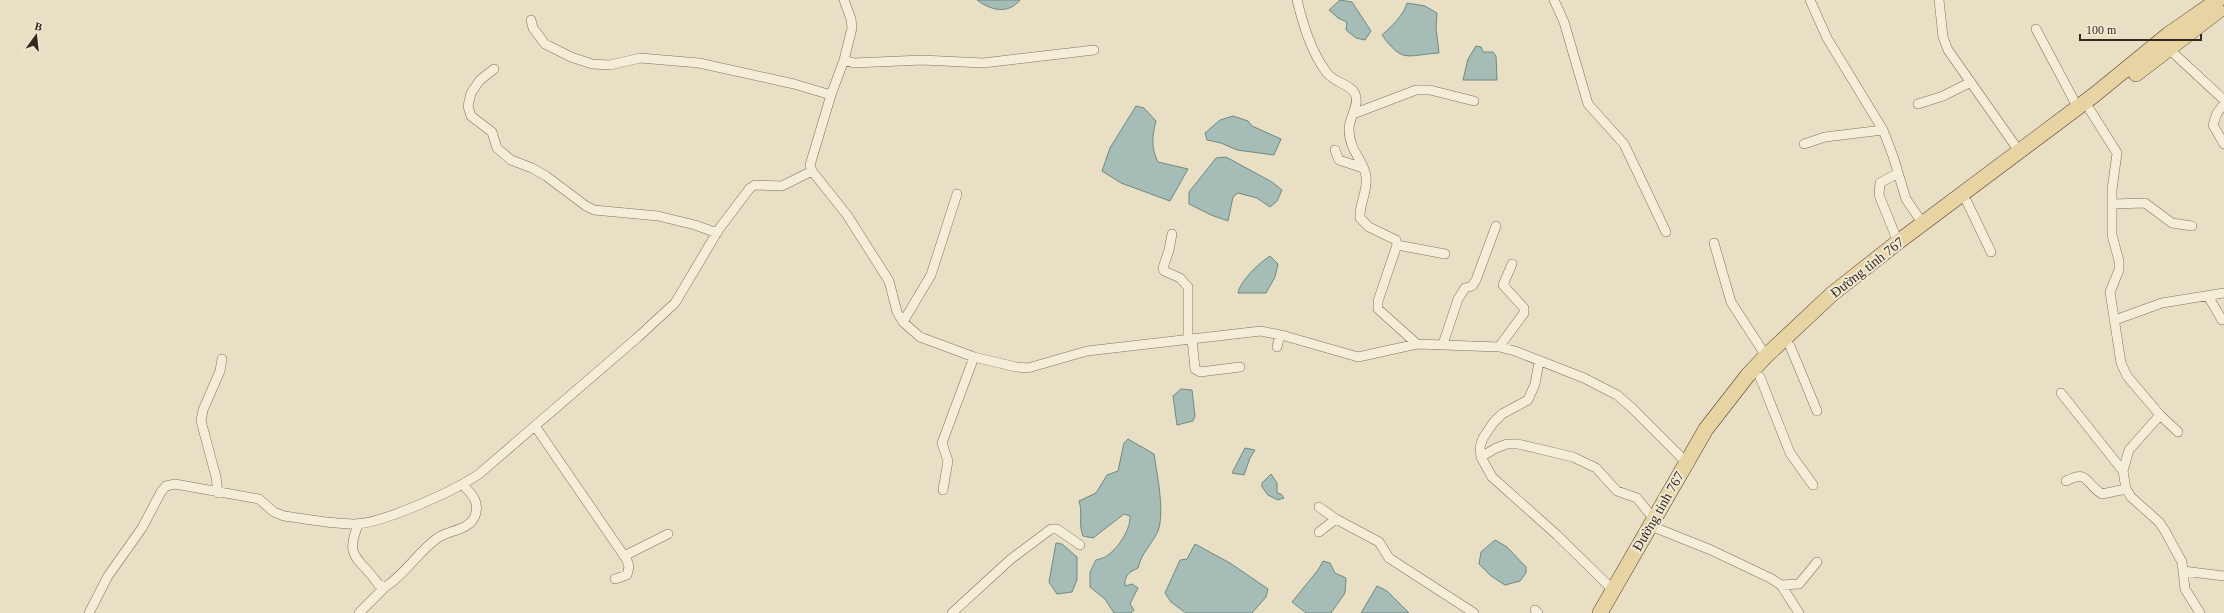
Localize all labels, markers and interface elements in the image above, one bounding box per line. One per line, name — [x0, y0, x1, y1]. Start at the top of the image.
north arrow — [16, 16, 56, 56]
scale bar — [2080, 16, 2201, 42]
text: B — [33, 20, 44, 33]
text: 100 m — [2086, 23, 2117, 37]
street label: Đường tỉnh 767 — [1828, 234, 1907, 301]
street label: Đường tỉnh 767 — [1630, 469, 1687, 553]

